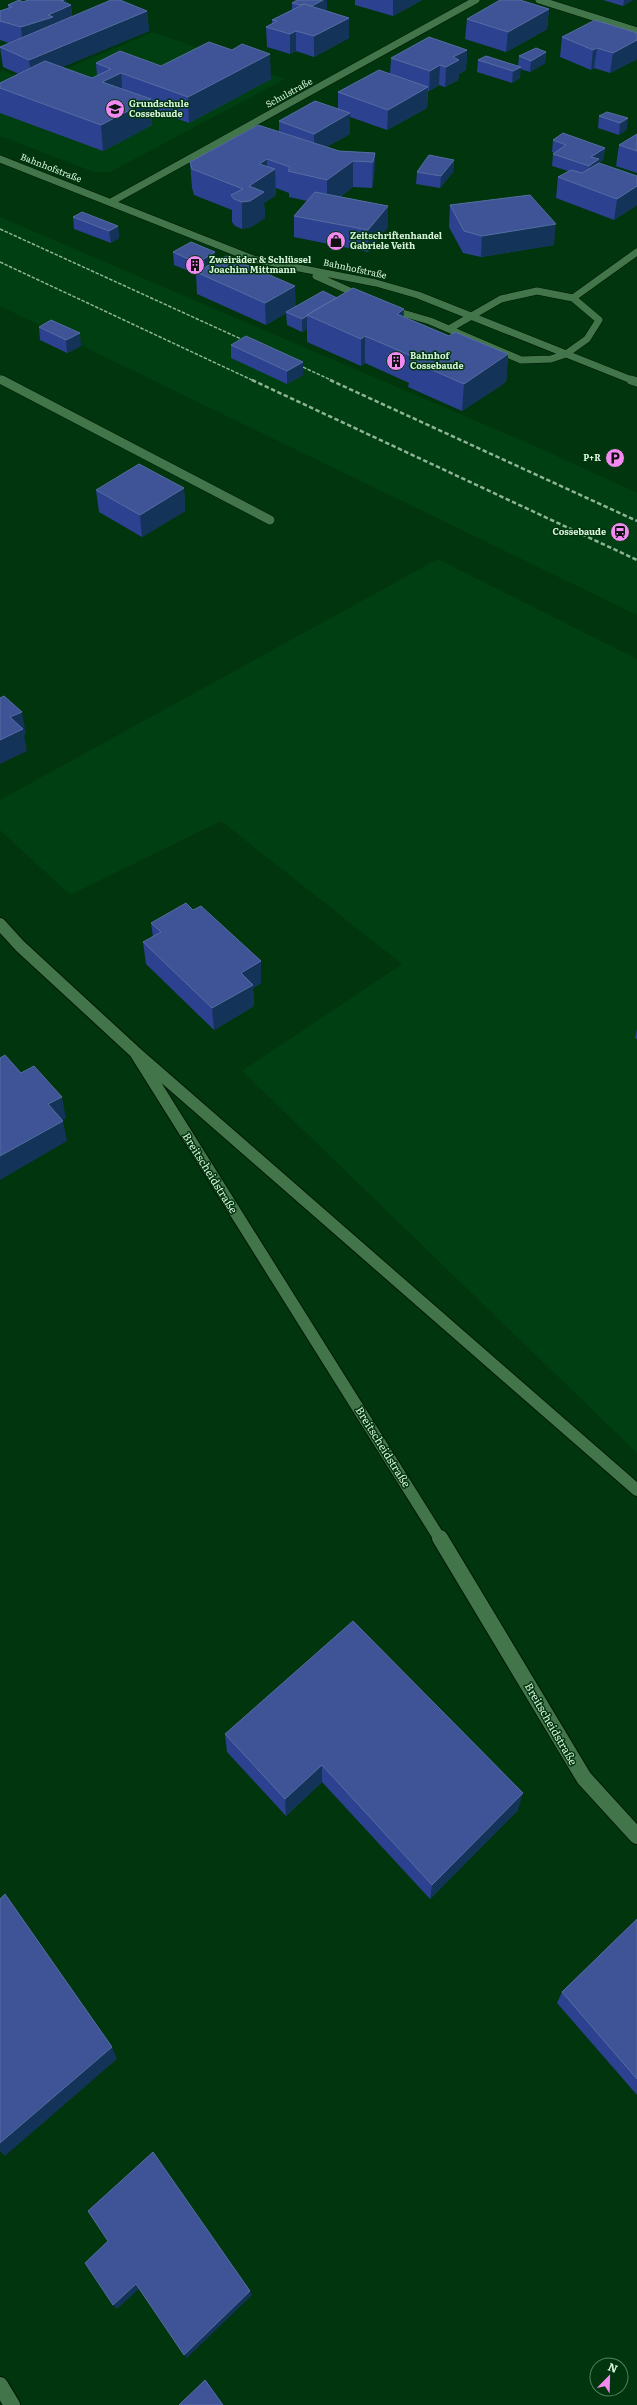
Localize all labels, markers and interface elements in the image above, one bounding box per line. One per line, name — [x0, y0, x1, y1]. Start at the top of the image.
street label: Schulstraße — [263, 73, 315, 111]
place label: Grundschule Cossebaude — [129, 96, 189, 120]
school or university icon: Grundschule Cossebaude — [104, 98, 126, 120]
street label: Bahnhofstraße — [19, 149, 84, 185]
place label: Zeitschriftenhandel Gabriele Veith — [350, 228, 443, 252]
shop icon: Zeitschriftenhandel Gabriele Veith — [325, 230, 347, 252]
place label: Zweiräder & Schlüssel Joachim Mittmann — [209, 252, 312, 276]
building icon: Zweiräder & Schlüssel Joachim Mittmann — [184, 254, 206, 276]
street label: Bahnhofstraße — [322, 254, 389, 282]
place label: Bahnhof Cossebaude — [410, 348, 464, 372]
building icon: Bahnhof Cossebaude — [385, 350, 407, 372]
parking icon: P+R — [604, 447, 626, 469]
place label: P+R — [583, 450, 601, 464]
station icon: Cossebaude — [609, 521, 631, 543]
place label: Cossebaude — [552, 524, 606, 538]
street label: Breitscheidstraße — [180, 1129, 242, 1216]
street label: Breitscheidstraße — [353, 1403, 415, 1490]
street label: Breitscheidstraße — [522, 1679, 582, 1768]
north arrow — [589, 2357, 629, 2397]
text: N — [606, 2358, 621, 2376]

